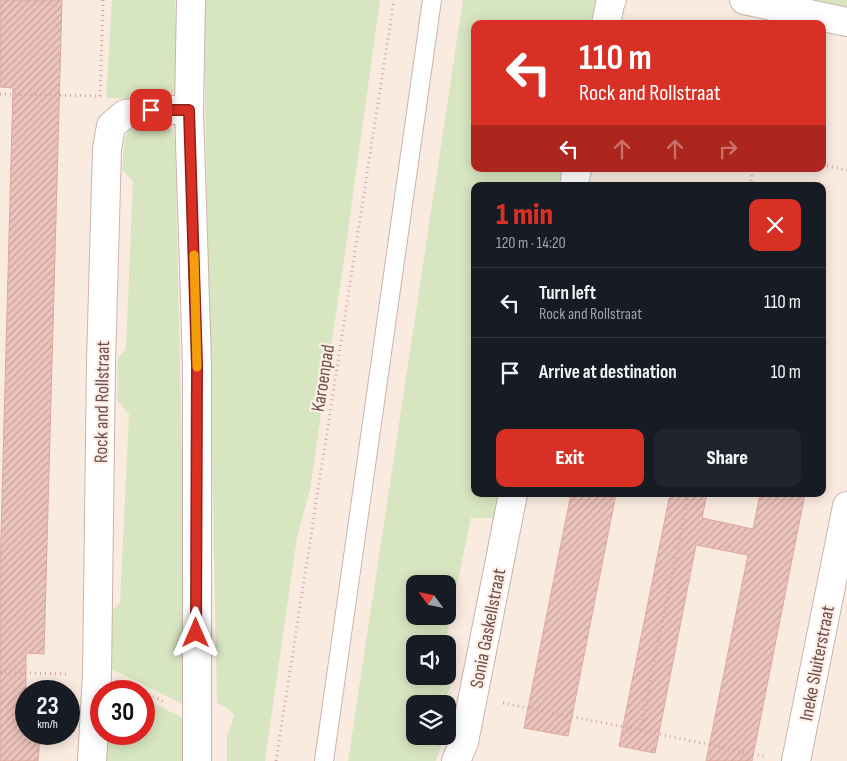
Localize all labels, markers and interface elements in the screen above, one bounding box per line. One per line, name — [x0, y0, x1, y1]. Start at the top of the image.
text: 110 m — [579, 37, 652, 80]
icon: left — [496, 40, 561, 105]
text: Rock and Rollstraat — [579, 80, 721, 107]
pin — [130, 89, 172, 131]
icon: arrive — [137, 96, 165, 124]
icon: left — [555, 135, 583, 163]
icon: ahead — [608, 135, 636, 163]
icon: ahead — [661, 135, 689, 163]
icon: right — [714, 135, 742, 163]
text: 1 min — [496, 197, 553, 233]
button: close — [749, 199, 801, 251]
text: 120 m · 14:20 — [496, 234, 566, 253]
text: Turn left — [539, 282, 596, 305]
icon: left — [496, 289, 524, 317]
text: 110 m — [764, 291, 801, 314]
text: Rock and Rollstraat — [539, 305, 642, 324]
street label: Rock and Rollstraat — [90, 340, 115, 463]
street label: Karoenpad — [307, 343, 340, 413]
icon: arrive — [496, 359, 524, 387]
text: Arrive at destination — [539, 361, 677, 384]
text: 10 m — [771, 361, 801, 384]
button: Exit — [496, 429, 644, 487]
button: Share — [654, 429, 801, 487]
street label: Sonia Gaskellstraat — [466, 566, 511, 690]
north arrow — [406, 575, 456, 625]
map controls — [406, 575, 456, 745]
street label: Ineke Sluiterstraat — [795, 603, 840, 723]
position arrow — [169, 606, 221, 658]
button: sound — [406, 635, 456, 685]
speed limit sign: 30 — [90, 680, 155, 745]
text: 23 — [36, 691, 59, 722]
button: layers — [406, 695, 456, 745]
text: km/h — [37, 717, 58, 732]

